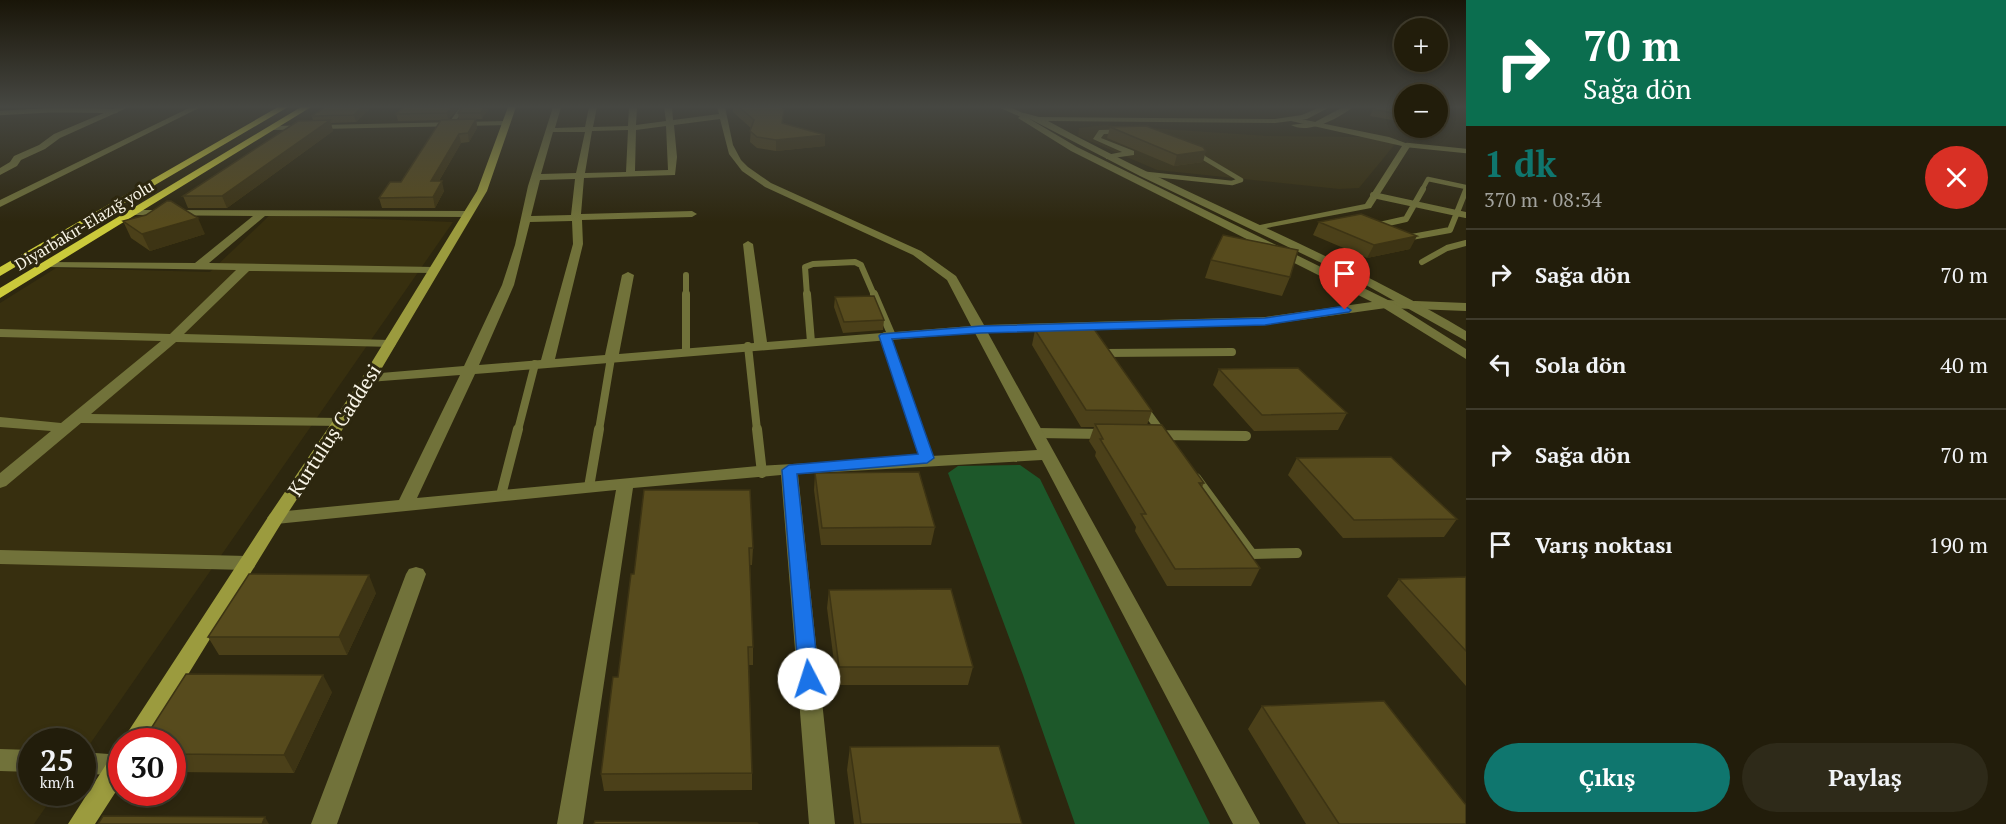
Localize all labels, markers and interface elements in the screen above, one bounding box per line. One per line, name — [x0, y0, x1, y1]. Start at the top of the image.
text: 70 m — [1583, 17, 1681, 73]
map controls — [1394, 18, 1448, 138]
button: + — [1394, 18, 1448, 72]
icon: right — [1484, 24, 1562, 102]
text: Sağa dön — [1583, 71, 1691, 107]
button: − — [1394, 84, 1448, 138]
text: 1 dk — [1484, 140, 1557, 187]
button: close — [1925, 146, 1988, 209]
street label: Diyarbakır-Elazığ yolu — [10, 175, 158, 275]
text: 370 m · 08:34 — [1484, 186, 1602, 213]
pin — [1319, 248, 1370, 310]
icon: arrive — [1328, 257, 1361, 290]
icon: right — [1484, 258, 1517, 291]
text: Sağa dön — [1535, 260, 1631, 289]
text: 70 m — [1940, 260, 1988, 289]
icon: left — [1484, 348, 1517, 381]
text: Sola dön — [1535, 350, 1626, 379]
text: 40 m — [1940, 350, 1988, 379]
street label: Kurtuluş Caddesi — [281, 359, 387, 501]
icon: right — [1484, 438, 1517, 471]
text: Sağa dön — [1535, 440, 1631, 469]
text: 70 m — [1940, 440, 1988, 469]
icon: arrive — [1484, 528, 1517, 561]
text: Varış noktası — [1535, 530, 1673, 559]
text: 190 m — [1928, 530, 1988, 559]
position arrow — [777, 647, 841, 711]
speed limit sign: 30 — [108, 728, 186, 806]
text: 25 — [40, 740, 74, 780]
button: Çıkış — [1484, 743, 1730, 812]
button: Paylaş — [1742, 743, 1988, 812]
text: km/h — [40, 772, 74, 792]

